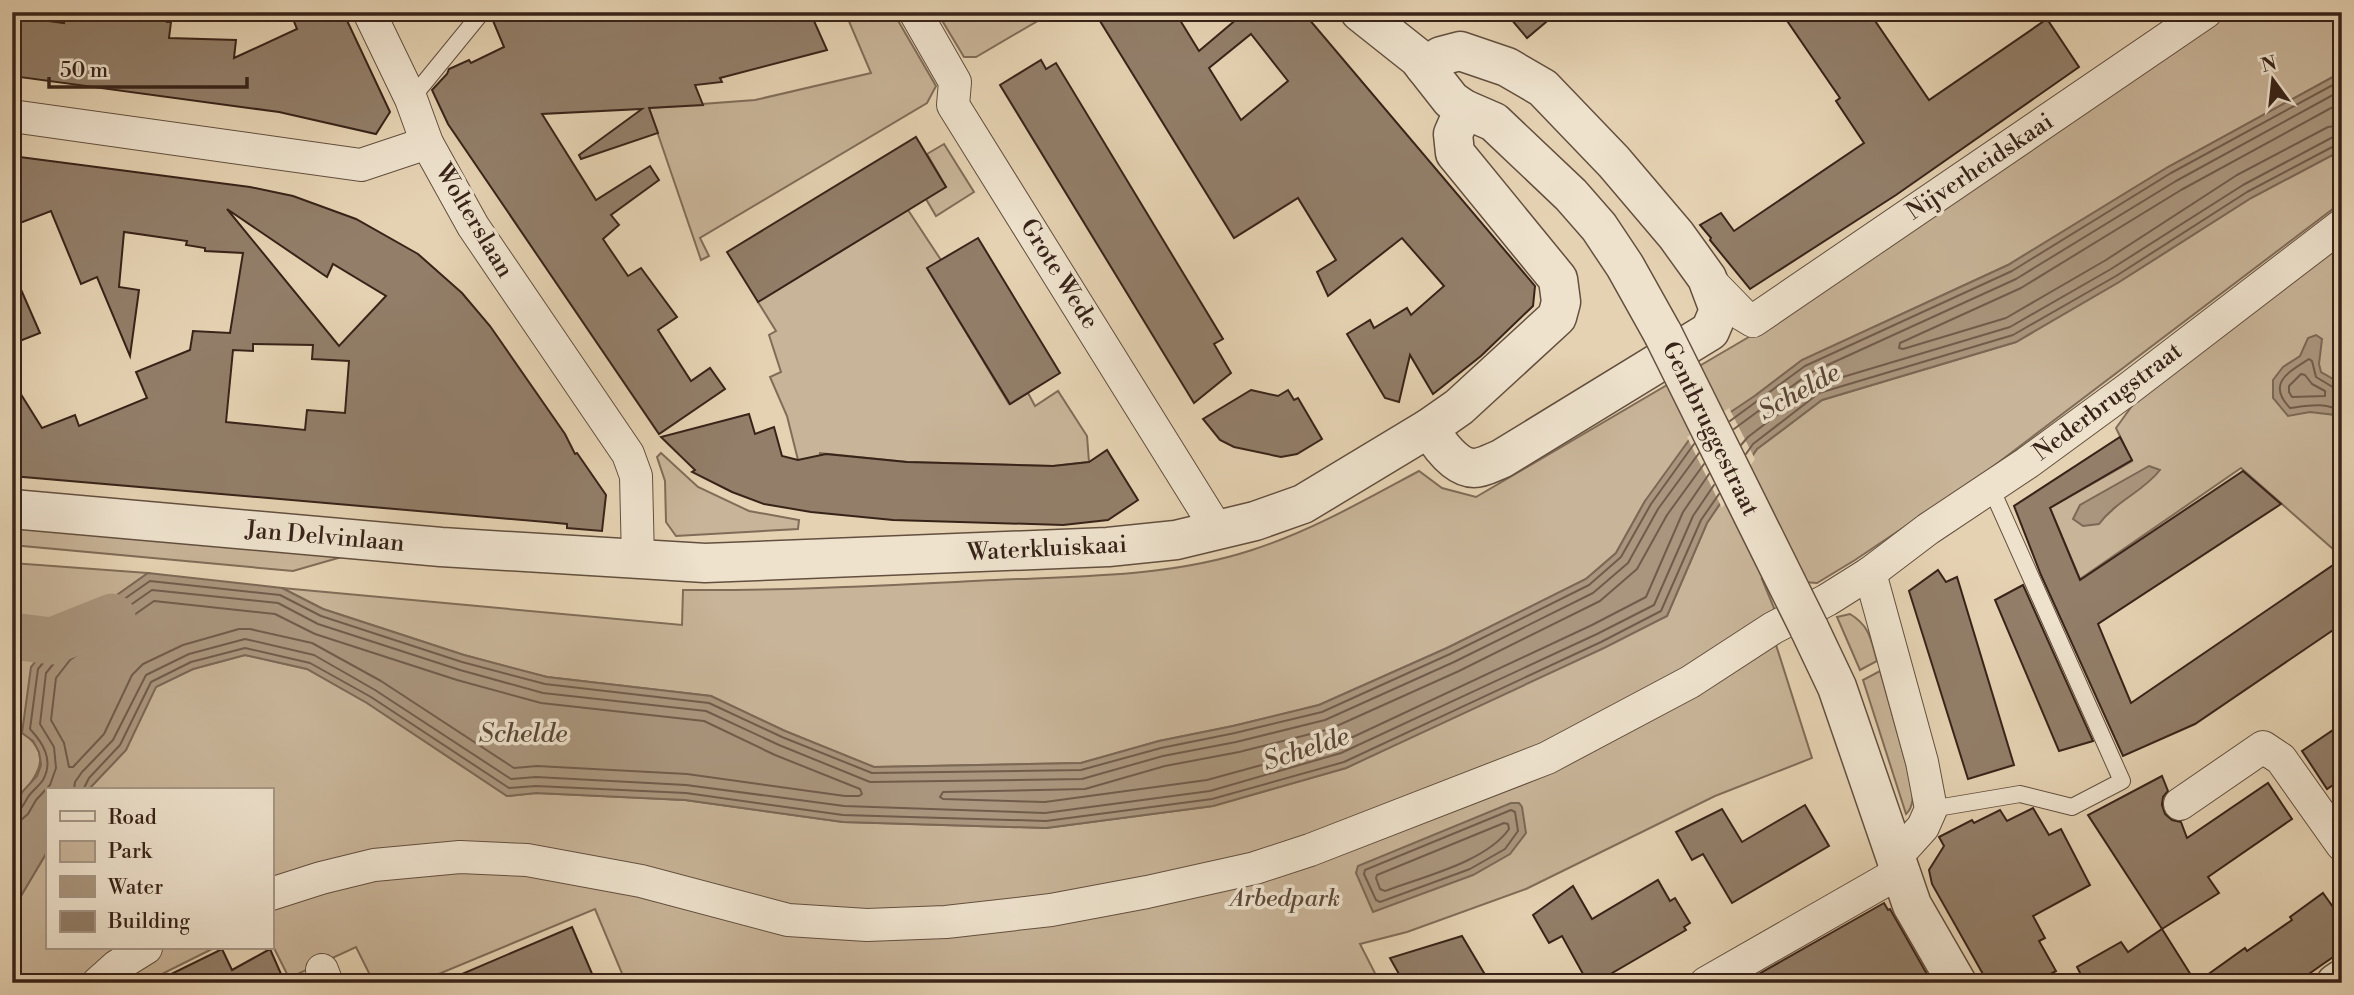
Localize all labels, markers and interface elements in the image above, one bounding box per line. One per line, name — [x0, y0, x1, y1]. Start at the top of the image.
scale bar — [49, 46, 247, 90]
north arrow — [2238, 46, 2308, 116]
text: N — [2258, 51, 2279, 78]
text: 50 m — [60, 58, 108, 84]
street label: Nijverheidskaai — [1901, 107, 2059, 227]
street label: Wolterslaan — [428, 158, 520, 283]
street label: Grote Wede — [1013, 213, 1105, 335]
street label: Nederbrugstraat — [2028, 336, 2189, 468]
street label: Gentbruggestraat — [1655, 337, 1765, 522]
water label: Schelde — [1753, 357, 1845, 427]
street label: Jan Delvinlaan — [243, 515, 406, 559]
street label: Waterkluiskaai — [965, 530, 1128, 568]
water label: Schelde — [479, 718, 567, 750]
water label: Schelde — [1259, 720, 1353, 778]
legend — [46, 788, 273, 950]
text: Road — [108, 805, 157, 831]
text: Park — [108, 839, 153, 865]
text: Water — [107, 875, 163, 901]
park label: Arbedpark — [1227, 884, 1340, 914]
text: Building — [107, 909, 190, 935]

